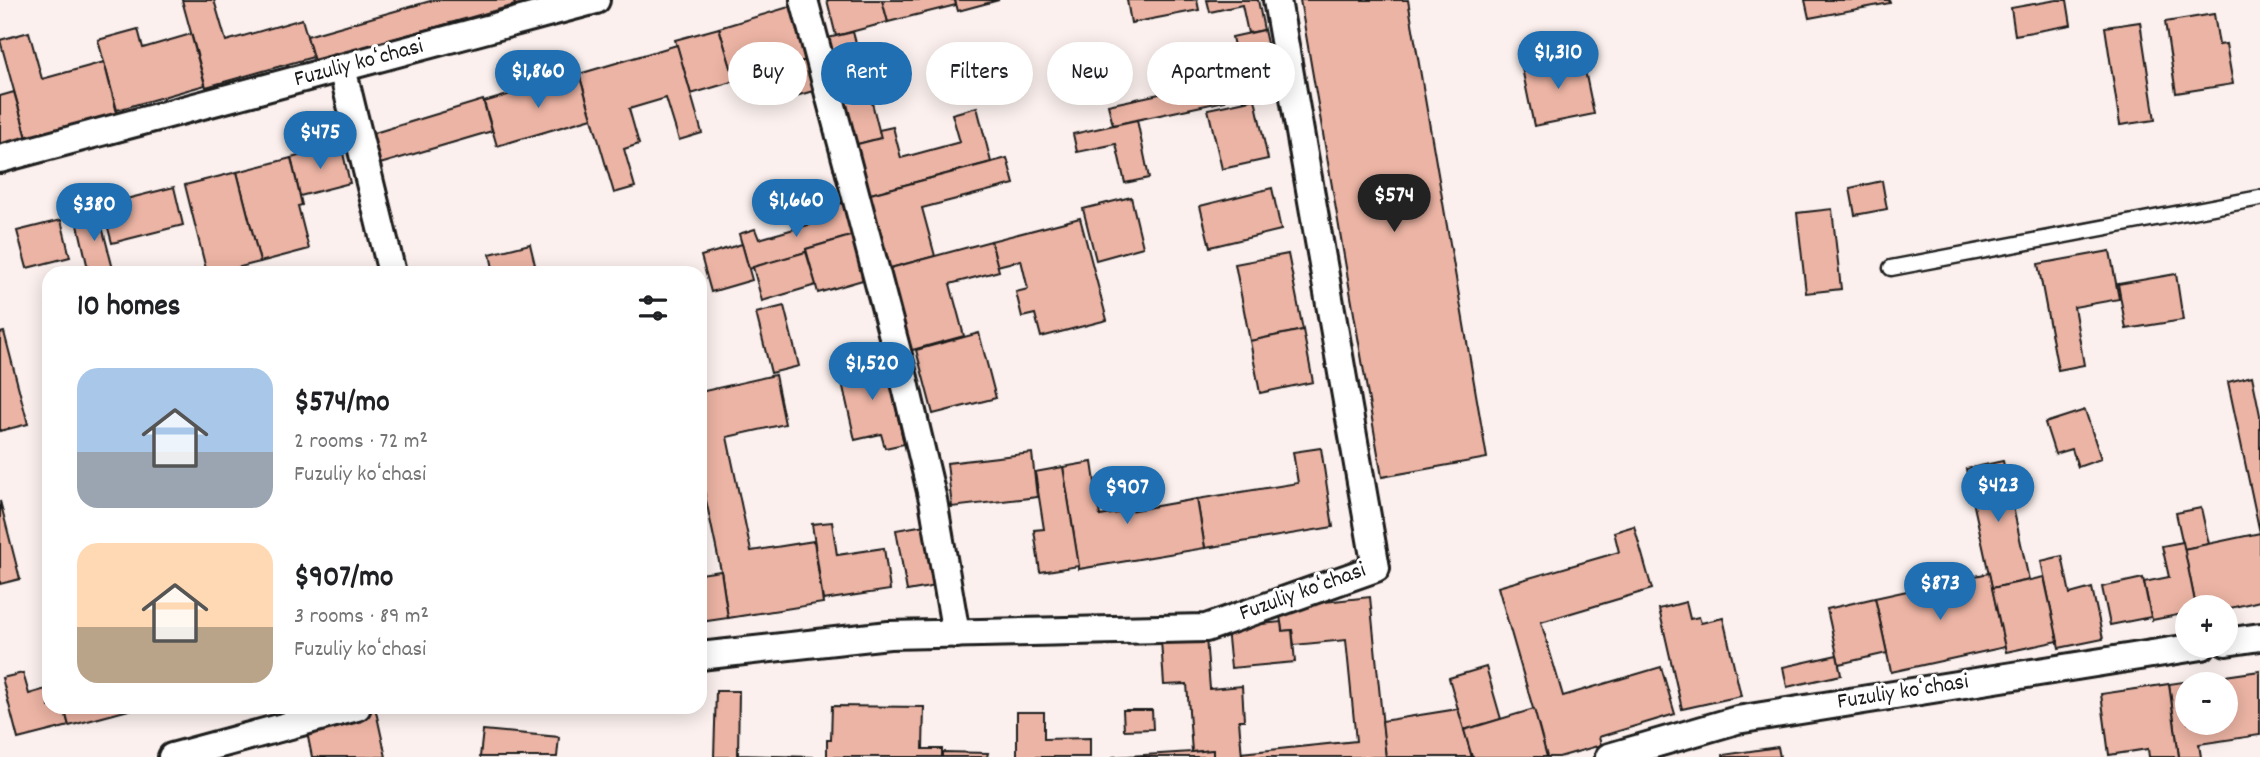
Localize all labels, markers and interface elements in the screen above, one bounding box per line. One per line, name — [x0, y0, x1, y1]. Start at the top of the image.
street label: Fuzuliy koʻchasi — [291, 31, 427, 97]
pin: $1,310 — [1501, 32, 1615, 91]
text: $1,310 — [1534, 37, 1582, 70]
chip: Buy — [728, 42, 807, 105]
chip: Rent — [821, 42, 912, 105]
chip: Filters — [926, 42, 1033, 105]
chip: New — [1047, 42, 1133, 105]
chip: Apartment — [1147, 42, 1295, 105]
pin: $1,860 — [481, 50, 595, 110]
text: $1,860 — [511, 56, 565, 89]
pin: $475 — [279, 111, 361, 171]
text: $475 — [300, 117, 340, 150]
pin: $574 — [1353, 174, 1435, 234]
pin: $1,660 — [739, 180, 853, 239]
text: $574 — [1374, 180, 1414, 213]
pin: $380 — [53, 184, 135, 243]
text: $1,660 — [768, 185, 824, 218]
text: $380 — [72, 189, 116, 222]
text: 10 homes — [77, 287, 180, 330]
icon: filters — [634, 289, 672, 327]
pin: $1,520 — [815, 342, 929, 402]
text: $1,520 — [845, 348, 899, 381]
text: $574/mo — [294, 383, 390, 426]
icon: home — [133, 396, 217, 480]
text: 2 rooms · 72 m² — [294, 426, 428, 459]
text: Fuzuliy koʻchasi — [294, 459, 426, 492]
pin: $423 — [1957, 464, 2039, 524]
pin: $907 — [1086, 466, 1168, 526]
text: $423 — [1977, 470, 2019, 503]
text: $907 — [1105, 472, 1149, 505]
street label: Fuzuliy koʻchasi — [1235, 555, 1371, 631]
text: $907/mo — [294, 558, 393, 601]
pin: $873 — [1899, 562, 1981, 622]
text: $873 — [1920, 568, 1960, 601]
icon: home — [133, 571, 217, 655]
map controls — [2175, 595, 2238, 735]
button: + — [2175, 595, 2238, 658]
text: 3 rooms · 89 m² — [294, 601, 429, 634]
text: Fuzuliy koʻchasi — [294, 634, 426, 667]
street label: Fuzuliy koʻchasi — [1835, 666, 1971, 720]
button: − — [2175, 672, 2238, 735]

